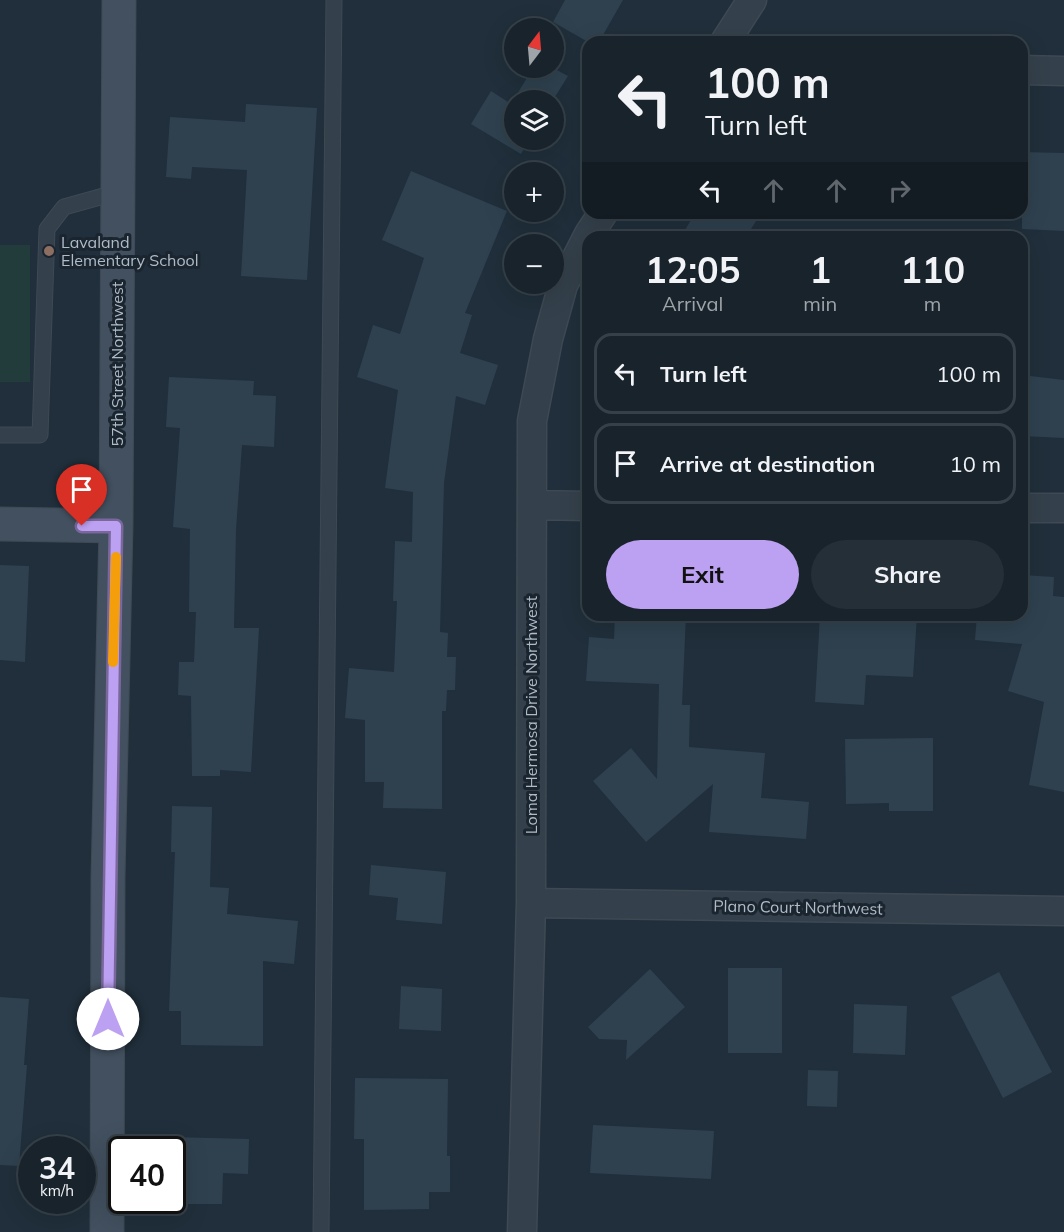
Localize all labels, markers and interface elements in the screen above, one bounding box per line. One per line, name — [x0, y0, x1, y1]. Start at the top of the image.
north arrow — [504, 18, 564, 78]
map controls — [504, 18, 564, 294]
text: 100 m — [705, 56, 830, 109]
icon: left — [606, 60, 684, 138]
button: layers — [504, 90, 564, 150]
text: Turn left — [705, 108, 807, 142]
button: + — [504, 162, 564, 222]
icon: left — [694, 174, 727, 207]
icon: ahead — [757, 174, 790, 207]
icon: ahead — [820, 174, 853, 207]
icon: right — [883, 174, 916, 207]
place label: Lavaland Elementary School — [61, 232, 199, 270]
button: − — [504, 234, 564, 294]
marker: Lavaland Elementary School — [42, 244, 56, 258]
text: 12:05 — [645, 247, 740, 292]
text: 1 — [809, 247, 831, 292]
text: 110 — [900, 247, 965, 292]
street label: 57th Street Northwest — [107, 281, 127, 446]
text: Arrival — [662, 291, 723, 316]
text: min — [803, 291, 837, 316]
text: m — [924, 291, 941, 316]
icon: left — [609, 357, 642, 390]
text: Turn left — [660, 360, 747, 388]
text: 100 m — [936, 360, 1001, 388]
icon: arrive — [609, 447, 642, 480]
text: Arrive at destination — [660, 450, 875, 478]
text: 10 m — [950, 450, 1001, 478]
pin — [56, 464, 107, 526]
icon: arrive — [65, 473, 98, 506]
button: Exit — [606, 540, 799, 609]
button: Share — [811, 540, 1004, 609]
street label: Loma Hermosa Drive Northwest — [521, 595, 541, 834]
street label: Plano Court Northwest — [713, 896, 883, 918]
position arrow — [76, 987, 140, 1051]
speed limit sign: 40 — [108, 1136, 186, 1214]
text: 34 — [39, 1149, 75, 1187]
text: km/h — [40, 1181, 74, 1200]

